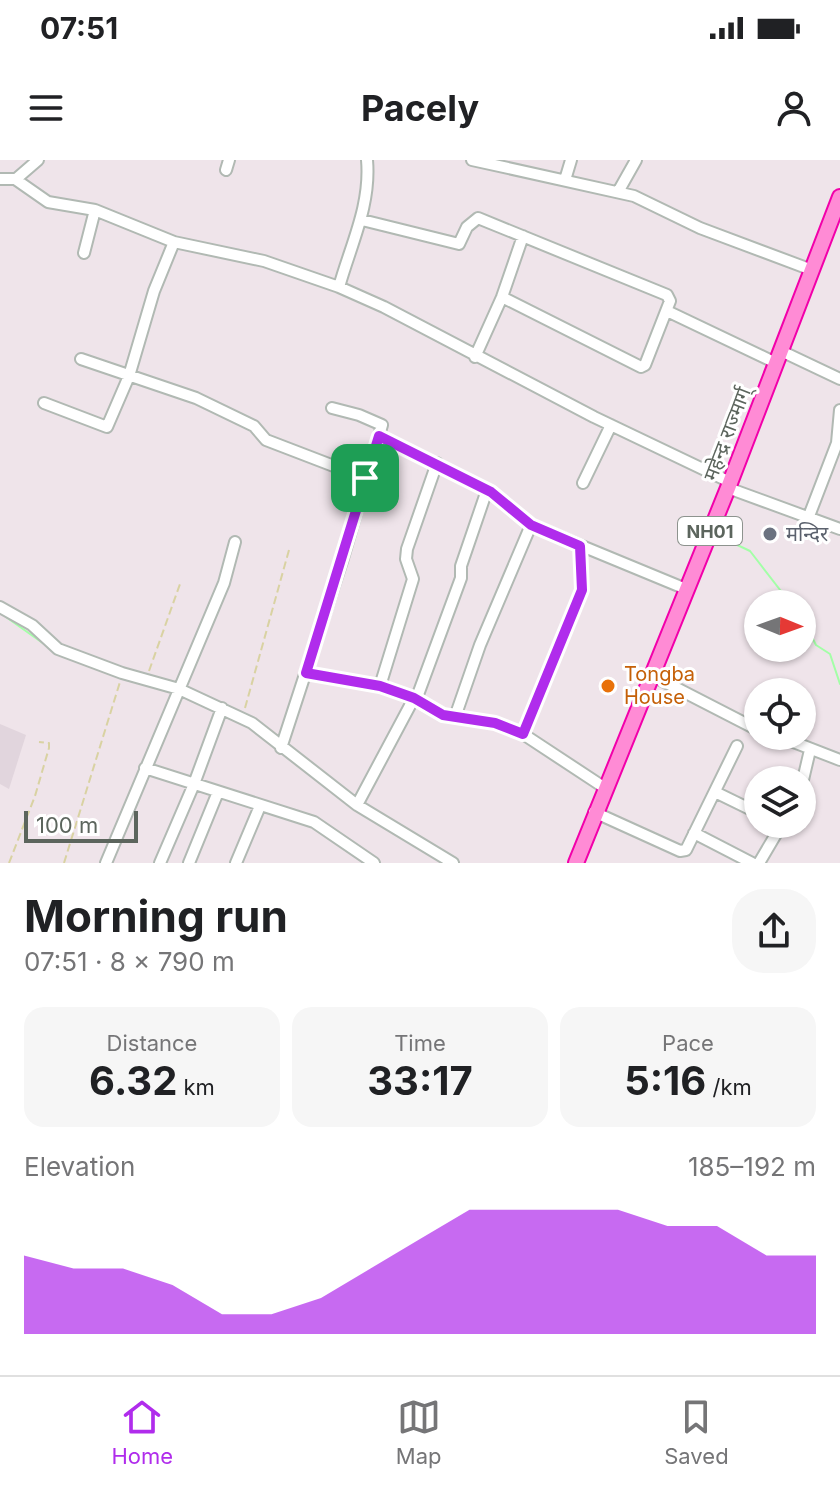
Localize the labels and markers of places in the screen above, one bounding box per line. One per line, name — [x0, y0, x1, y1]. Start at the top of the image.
pin — [331, 444, 399, 512]
place label: मन्दिर — [786, 522, 829, 546]
marker: मन्दिर — [761, 525, 779, 543]
place label: Tongba House — [624, 662, 695, 709]
marker: Tongba House — [599, 677, 617, 695]

